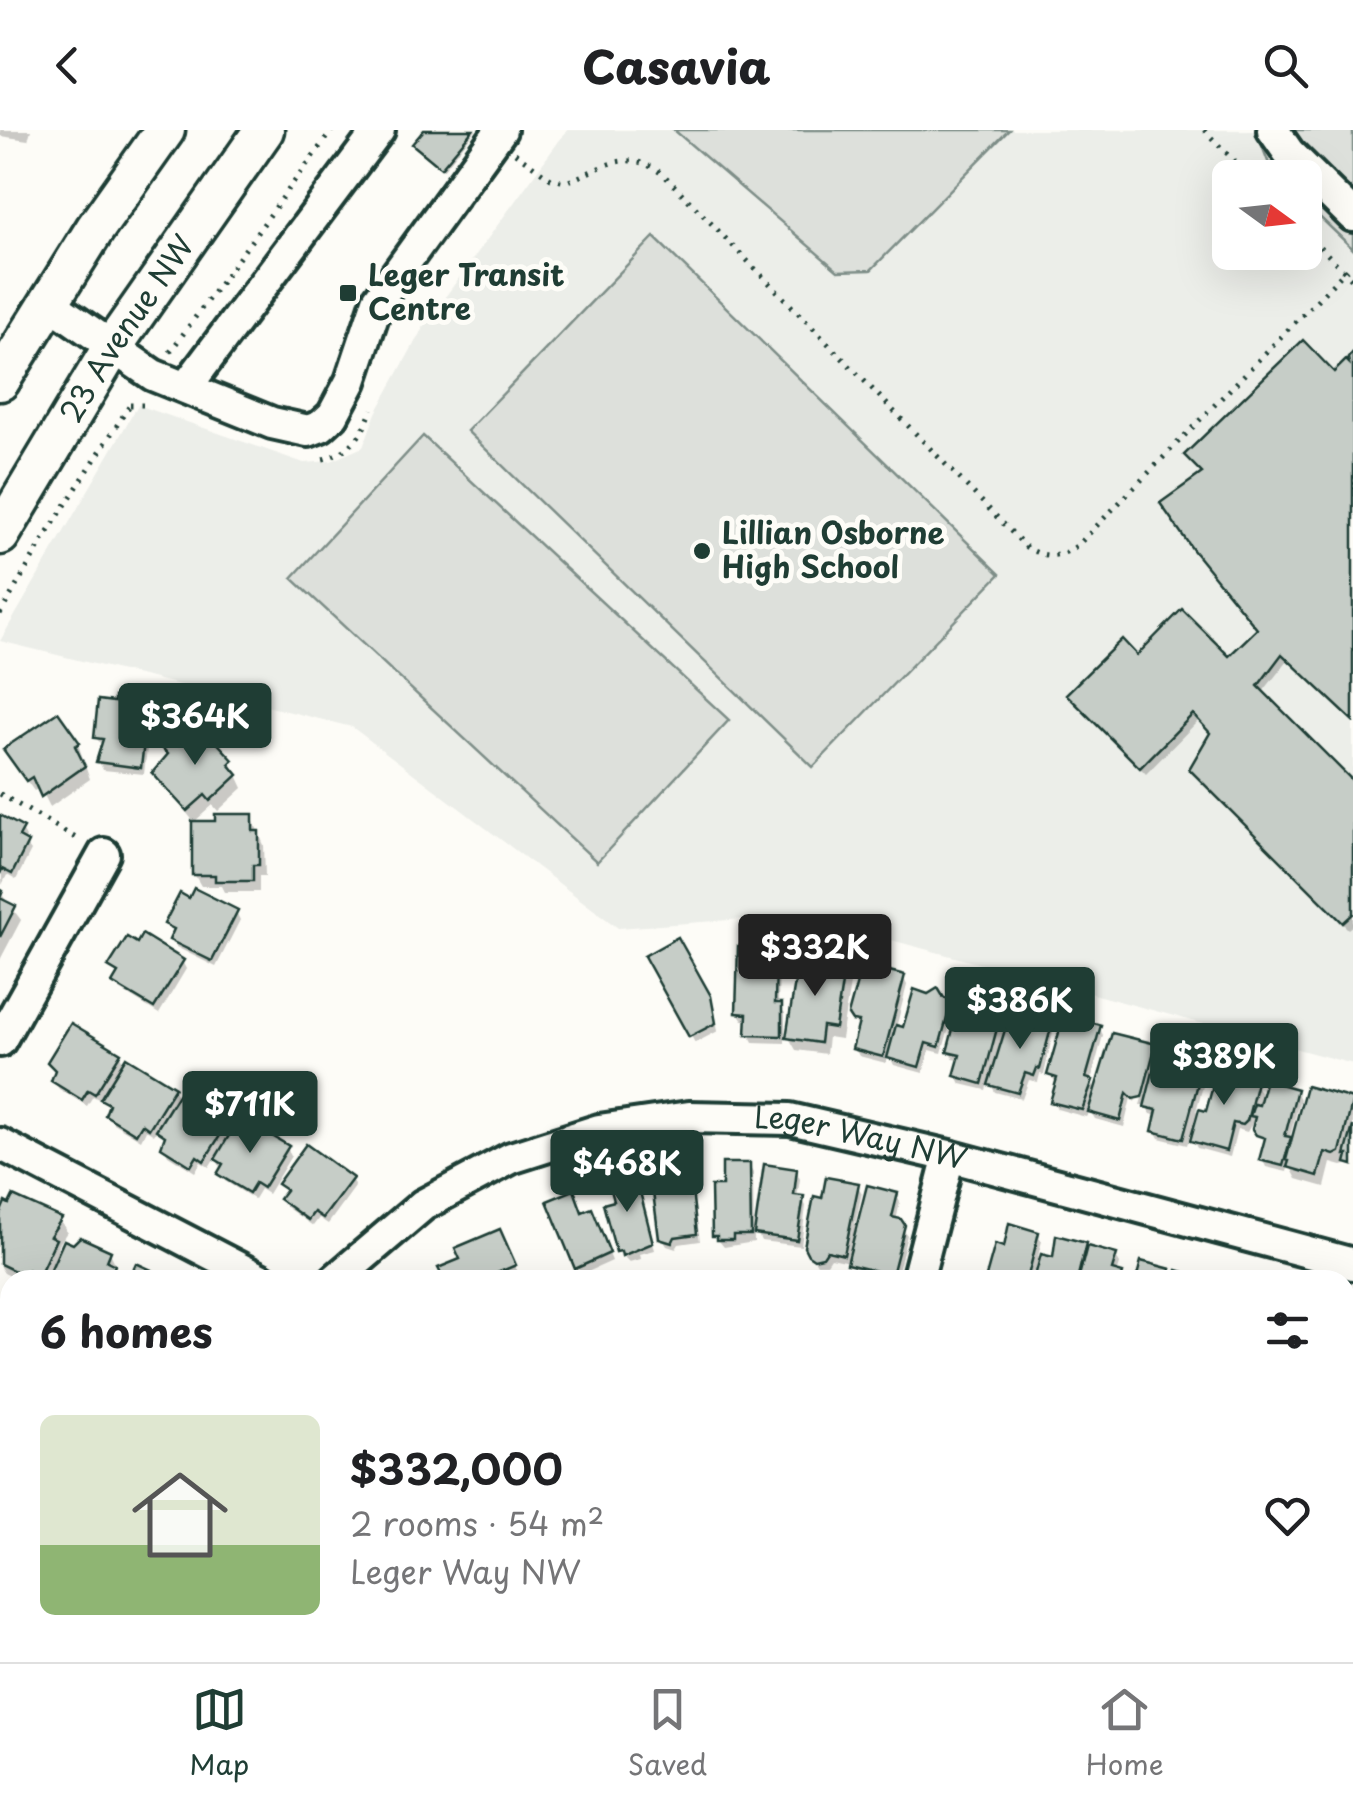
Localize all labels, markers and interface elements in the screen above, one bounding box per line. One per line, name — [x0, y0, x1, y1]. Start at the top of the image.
text: Casavia — [582, 31, 771, 99]
icon: back — [40, 38, 95, 93]
icon: search — [1258, 38, 1313, 93]
north arrow — [1212, 160, 1322, 270]
map controls — [1212, 160, 1322, 270]
street label: 23 Avenue NW — [47, 225, 204, 430]
place label: Leger Transit Centre — [368, 251, 565, 330]
marker: Leger Transit Centre — [337, 282, 359, 304]
place label: Lillian Osborne High School — [722, 509, 944, 588]
marker: Lillian Osborne High School — [691, 540, 713, 562]
pin: $364K — [125, 683, 265, 768]
text: $364K — [140, 691, 250, 739]
pin: $332K — [745, 914, 885, 999]
text: $332K — [760, 922, 870, 970]
pin: $386K — [950, 967, 1090, 1052]
text: $386K — [967, 975, 1073, 1023]
pin: $389K — [1154, 1023, 1294, 1108]
text: $389K — [1172, 1031, 1276, 1079]
pin: $711K — [180, 1071, 320, 1156]
text: $711K — [205, 1079, 295, 1127]
street label: Leger Way NW — [754, 1093, 972, 1180]
pin: $468K — [557, 1130, 697, 1215]
text: $468K — [572, 1138, 682, 1186]
text: 6 homes — [40, 1299, 213, 1362]
icon: filters — [1260, 1303, 1315, 1358]
text: $332,000 — [350, 1436, 563, 1499]
icon: home — [120, 1455, 240, 1575]
icon: heart — [1260, 1488, 1315, 1543]
text: 2 rooms · 54 m² — [350, 1499, 604, 1547]
text: Leger Way NW — [350, 1547, 581, 1595]
tab: Map — [189, 1682, 249, 1785]
tab: Saved — [628, 1682, 707, 1785]
tab: Home — [1086, 1682, 1164, 1785]

